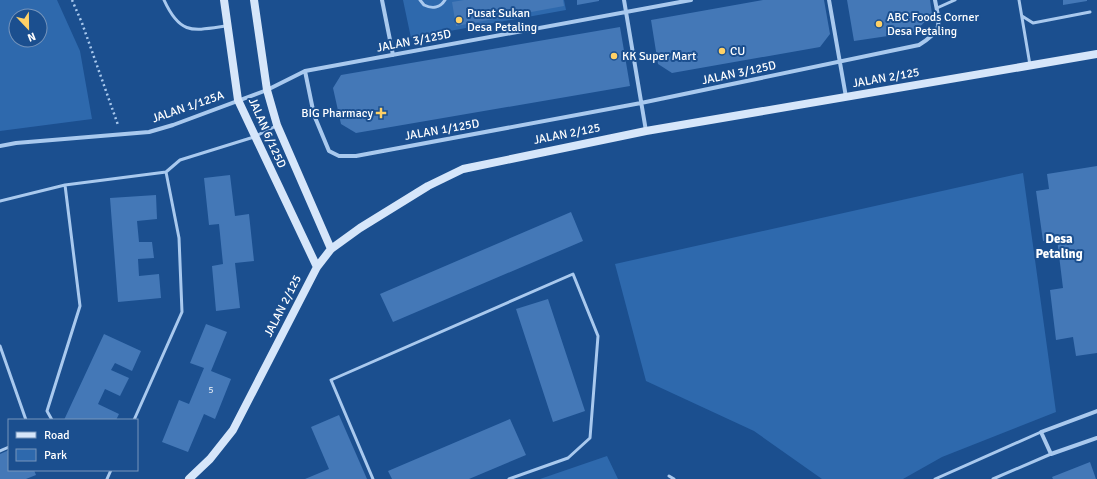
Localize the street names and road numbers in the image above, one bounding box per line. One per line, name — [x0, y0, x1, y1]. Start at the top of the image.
street label: JALAN 3/125D — [375, 26, 453, 56]
street label: JALAN 3/125D — [700, 58, 778, 88]
street label: JALAN 2/125 — [851, 65, 921, 91]
street label: JALAN 1/125A — [150, 87, 227, 126]
street label: JALAN 6/125D — [245, 95, 289, 171]
street label: JALAN 1/125D — [403, 116, 481, 144]
street label: JALAN 2/125 — [532, 120, 602, 148]
street label: JALAN 2/125 — [261, 272, 305, 340]

